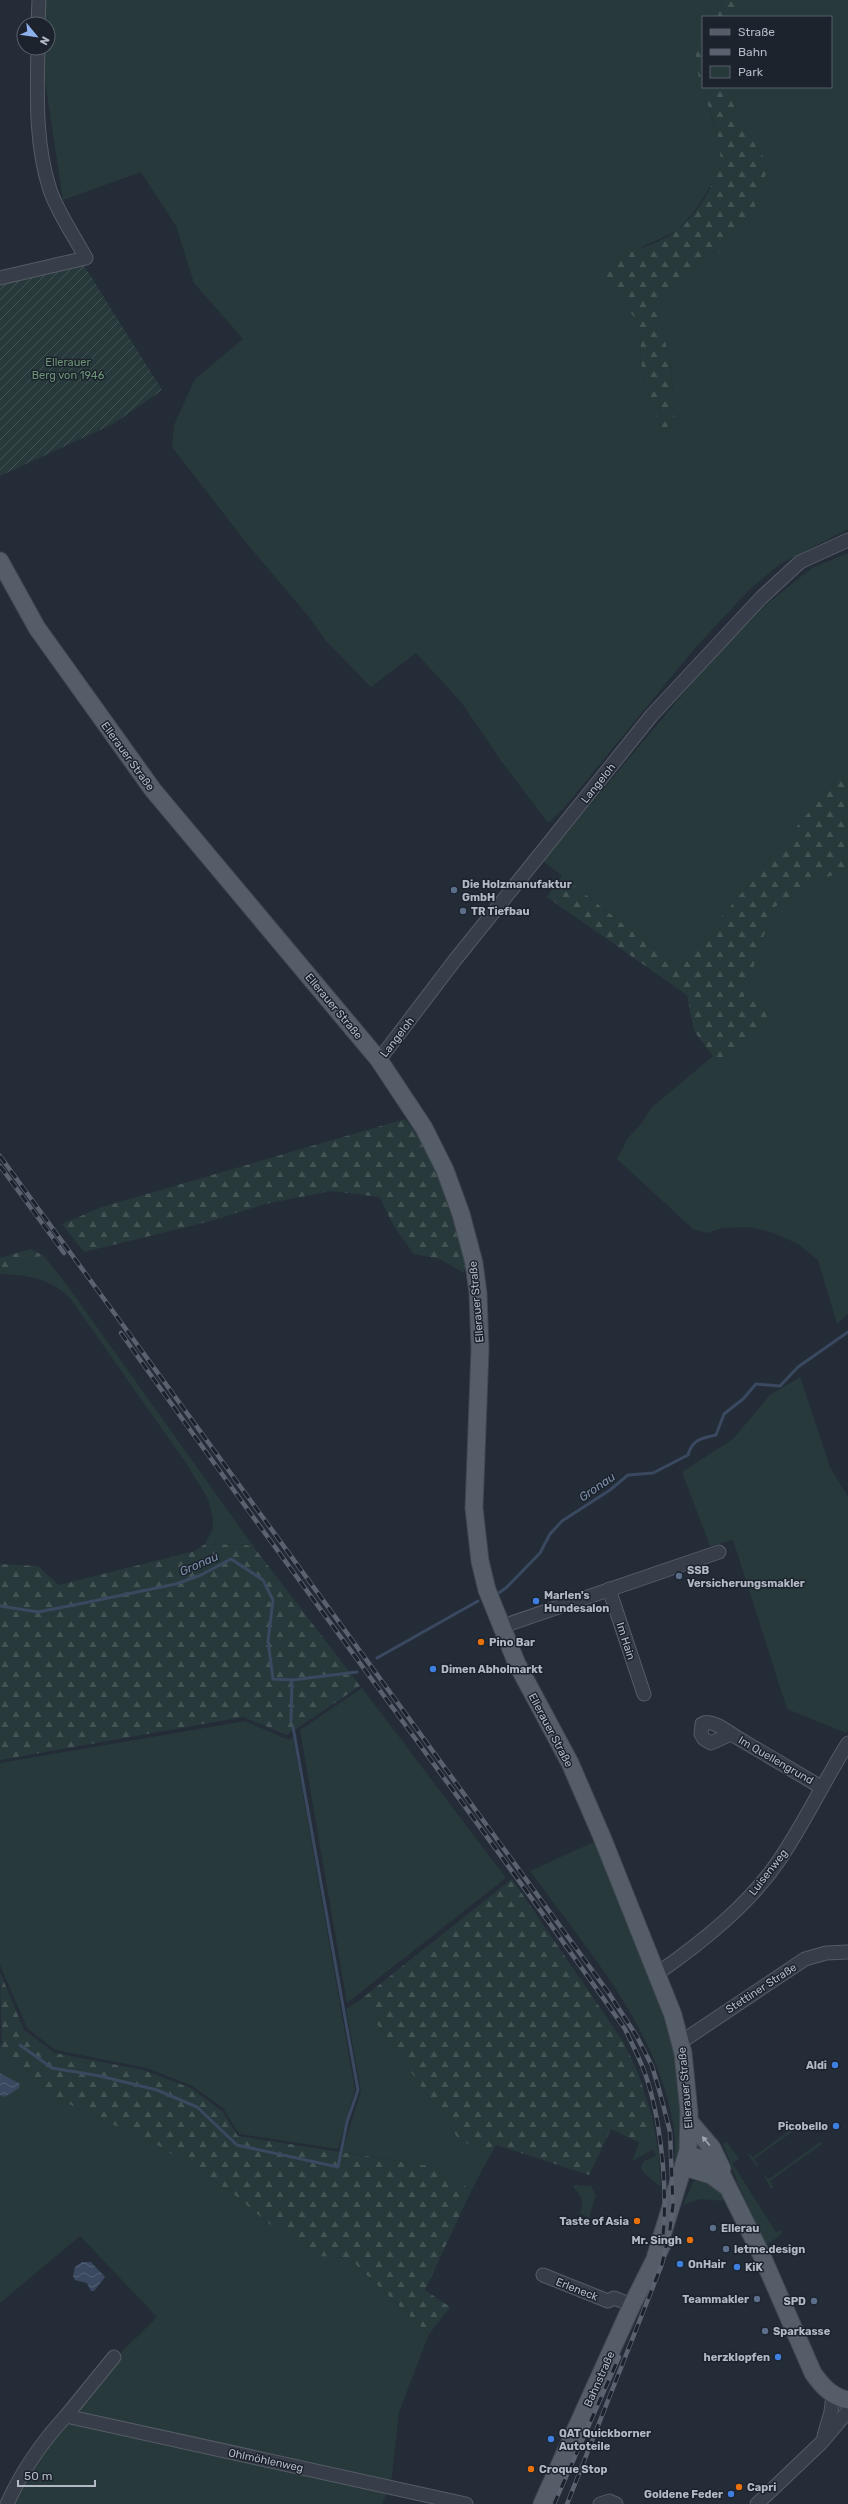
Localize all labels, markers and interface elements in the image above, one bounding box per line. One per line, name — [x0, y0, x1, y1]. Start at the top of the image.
north arrow — [16, 16, 56, 56]
legend — [702, 16, 832, 88]
text: Straße — [738, 25, 775, 39]
text: N — [37, 34, 52, 47]
text: Bahn — [738, 45, 767, 59]
text: Park — [738, 65, 764, 79]
park label: Ellerauer Berg von 1946 — [32, 356, 105, 382]
street label: Ellerauer Straße — [98, 719, 157, 793]
street label: Langeloh — [578, 761, 618, 806]
place label: Die Holzmanufaktur GmbH — [462, 878, 572, 904]
marker: Die Holzmanufaktur GmbH — [449, 885, 459, 895]
place label: TR Tiefbau — [471, 905, 529, 918]
marker: TR Tiefbau — [458, 906, 468, 916]
street label: Ellerauer Straße — [302, 971, 365, 1042]
street label: Langeloh — [378, 1015, 417, 1060]
street label: Ellerauer Straße — [466, 1261, 487, 1343]
water label: Gronau — [576, 1469, 618, 1505]
water label: Gronau — [177, 1549, 221, 1579]
place label: SSB Versicherungsmakler — [687, 1564, 805, 1590]
marker: SSB Versicherungsmakler — [674, 1571, 684, 1581]
place label: Marlen's Hundesalon — [544, 1589, 609, 1615]
marker: Marlen's Hundesalon — [531, 1596, 541, 1606]
street label: Im Hain — [613, 1621, 638, 1662]
place label: Pino Bar — [489, 1636, 535, 1649]
marker: Pino Bar — [476, 1637, 486, 1647]
place label: Dimen Abholmarkt — [441, 1663, 543, 1676]
marker: Dimen Abholmarkt — [428, 1664, 438, 1674]
street label: Ellerauer Straße — [526, 1691, 575, 1769]
street label: Im Quellengrund — [736, 1734, 816, 1787]
street label: Luisenweg — [746, 1847, 790, 1898]
street label: Stettiner Straße — [723, 1961, 799, 2016]
street label: Ellerauer Straße — [675, 2047, 696, 2129]
place label: Aldi — [806, 2059, 827, 2072]
marker: Aldi — [830, 2060, 840, 2070]
place label: Picobello — [778, 2120, 828, 2133]
marker: Picobello — [831, 2121, 841, 2131]
one-way arrow — [702, 2136, 711, 2147]
place label: Taste of Asia — [560, 2215, 629, 2228]
marker: Taste of Asia — [632, 2216, 642, 2226]
place label: Ellerau — [721, 2222, 759, 2235]
marker: Ellerau — [708, 2223, 718, 2233]
place label: Mr. Singh — [631, 2234, 682, 2247]
marker: Mr. Singh — [685, 2235, 695, 2245]
place label: letme.design — [734, 2243, 805, 2256]
marker: letme.design — [721, 2244, 731, 2254]
place label: OnHair — [688, 2258, 726, 2271]
marker: OnHair — [675, 2259, 685, 2269]
place label: KiK — [745, 2261, 763, 2274]
marker: KiK — [732, 2262, 742, 2272]
street label: Erleneck — [554, 2275, 600, 2304]
place label: Teammakler — [682, 2293, 749, 2306]
marker: Teammakler — [752, 2294, 762, 2304]
place label: SPD — [783, 2295, 806, 2308]
marker: SPD — [809, 2296, 819, 2306]
place label: Sparkasse — [773, 2325, 831, 2338]
marker: Sparkasse — [760, 2326, 770, 2336]
street label: Bahnstraße — [581, 2349, 617, 2409]
place label: herzklopfen — [704, 2351, 770, 2364]
marker: herzklopfen — [773, 2352, 783, 2362]
place label: QAT Quickborner Autoteile — [559, 2427, 651, 2453]
marker: QAT Quickborner Autoteile — [546, 2434, 556, 2444]
street label: Ohlmöhlenweg — [227, 2446, 305, 2475]
scale bar — [18, 2462, 95, 2488]
place label: Croque Stop — [539, 2463, 607, 2476]
marker: Croque Stop — [526, 2464, 536, 2474]
text: 50 m — [24, 2469, 52, 2483]
place label: Capri — [747, 2481, 776, 2494]
marker: Capri — [734, 2482, 744, 2492]
place label: Goldene Feder — [644, 2488, 723, 2501]
marker: Goldene Feder — [726, 2489, 736, 2499]

